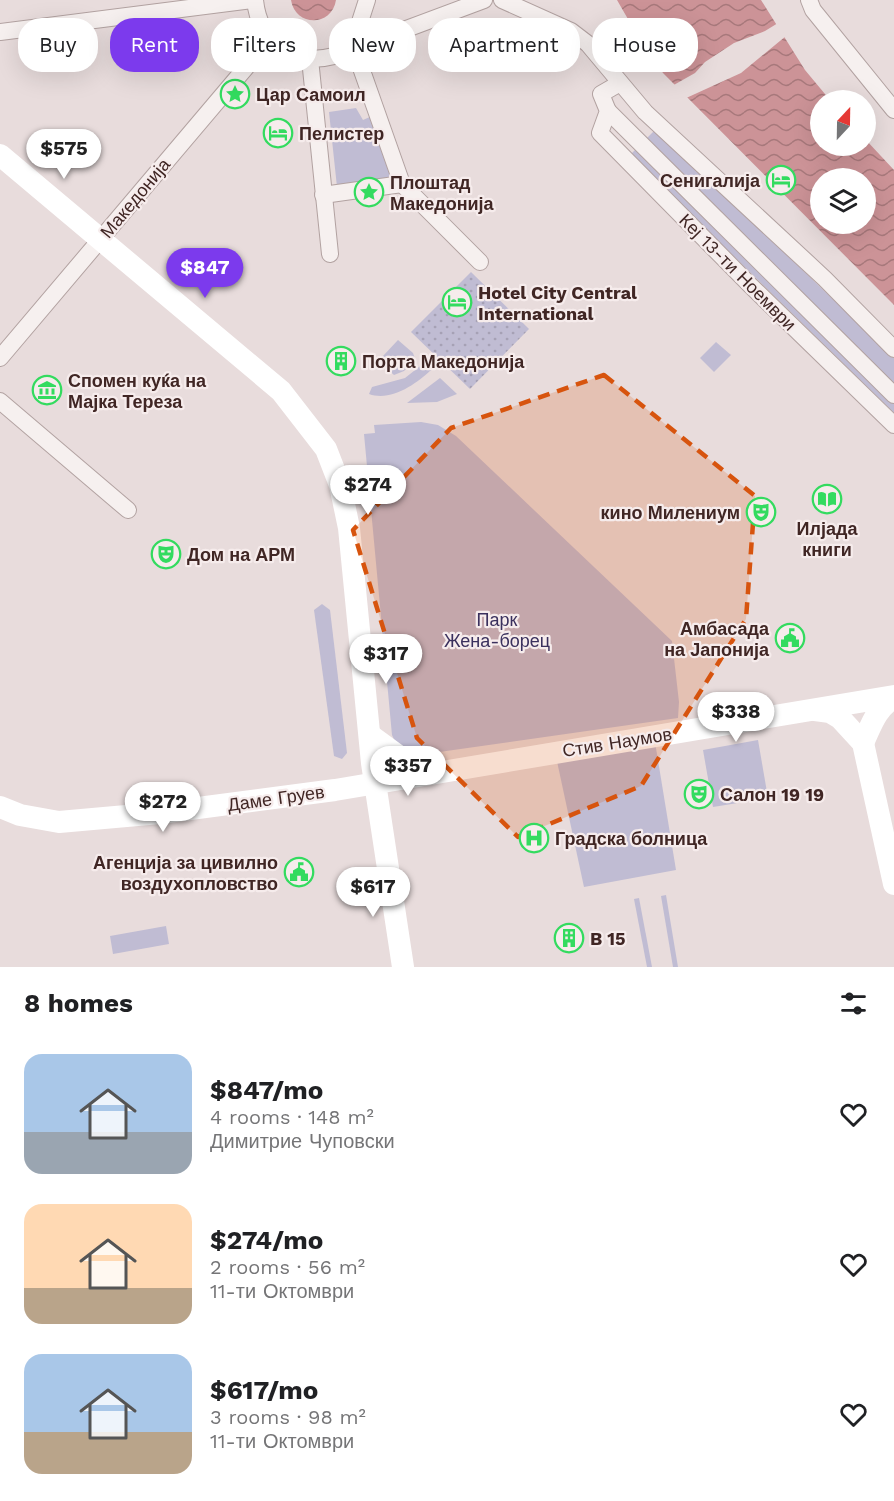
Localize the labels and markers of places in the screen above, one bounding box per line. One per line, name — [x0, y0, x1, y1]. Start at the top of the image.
place icon: Цар Самоил — [219, 78, 251, 110]
place label: Цар Самоил — [256, 84, 366, 105]
hotel icon: Пелистер — [262, 117, 294, 149]
place label: Пелистер — [299, 123, 384, 144]
pin: $575 — [28, 129, 100, 180]
hotel icon: Сенигалија — [765, 164, 797, 196]
place label: Сенигалија — [660, 170, 761, 191]
place label: Плоштад Македонија — [390, 172, 495, 214]
place icon: Плоштад Македонија — [353, 176, 385, 208]
pin: $847 — [169, 248, 241, 299]
place label: Hotel City Central International — [478, 282, 637, 324]
hotel icon: Hotel City Central International — [441, 286, 473, 318]
building icon: Порта Македонија — [325, 345, 357, 377]
place label: Порта Македонија — [362, 351, 525, 372]
place label: Спомен куќа на Мајка Тереза — [68, 370, 207, 412]
museum icon: Спомен куќа на Мајка Тереза — [31, 374, 63, 406]
pin: $274 — [332, 465, 404, 516]
library icon: Илјада книги — [811, 483, 843, 515]
theatre icon: кино Милениум — [745, 496, 777, 528]
place label: кино Милениум — [601, 502, 740, 523]
place label: Илјада книги — [797, 518, 858, 560]
theatre icon: Дом на АРМ — [150, 538, 182, 570]
place label: Дом на АРМ — [187, 544, 295, 565]
place label: Амбасада на Јапонија — [664, 618, 770, 660]
public building icon: Амбасада на Јапонија — [774, 622, 806, 654]
pin: $317 — [350, 634, 422, 685]
pin: $338 — [700, 692, 772, 743]
pin: $357 — [372, 746, 444, 797]
theatre icon: Салон 19 19 — [683, 778, 715, 810]
pin: $272 — [127, 782, 199, 833]
place label: Салон 19 19 — [720, 784, 824, 805]
hospital icon: Градска болница — [518, 822, 550, 854]
place label: Градска болница — [555, 828, 708, 849]
place label: Агенција за цивилно воздухопловство — [93, 852, 278, 894]
public building icon: Агенција за цивилно воздухопловство — [283, 856, 315, 888]
pin: $617 — [337, 867, 409, 918]
building icon: B 15 — [553, 922, 585, 954]
place label: B 15 — [590, 928, 626, 949]

